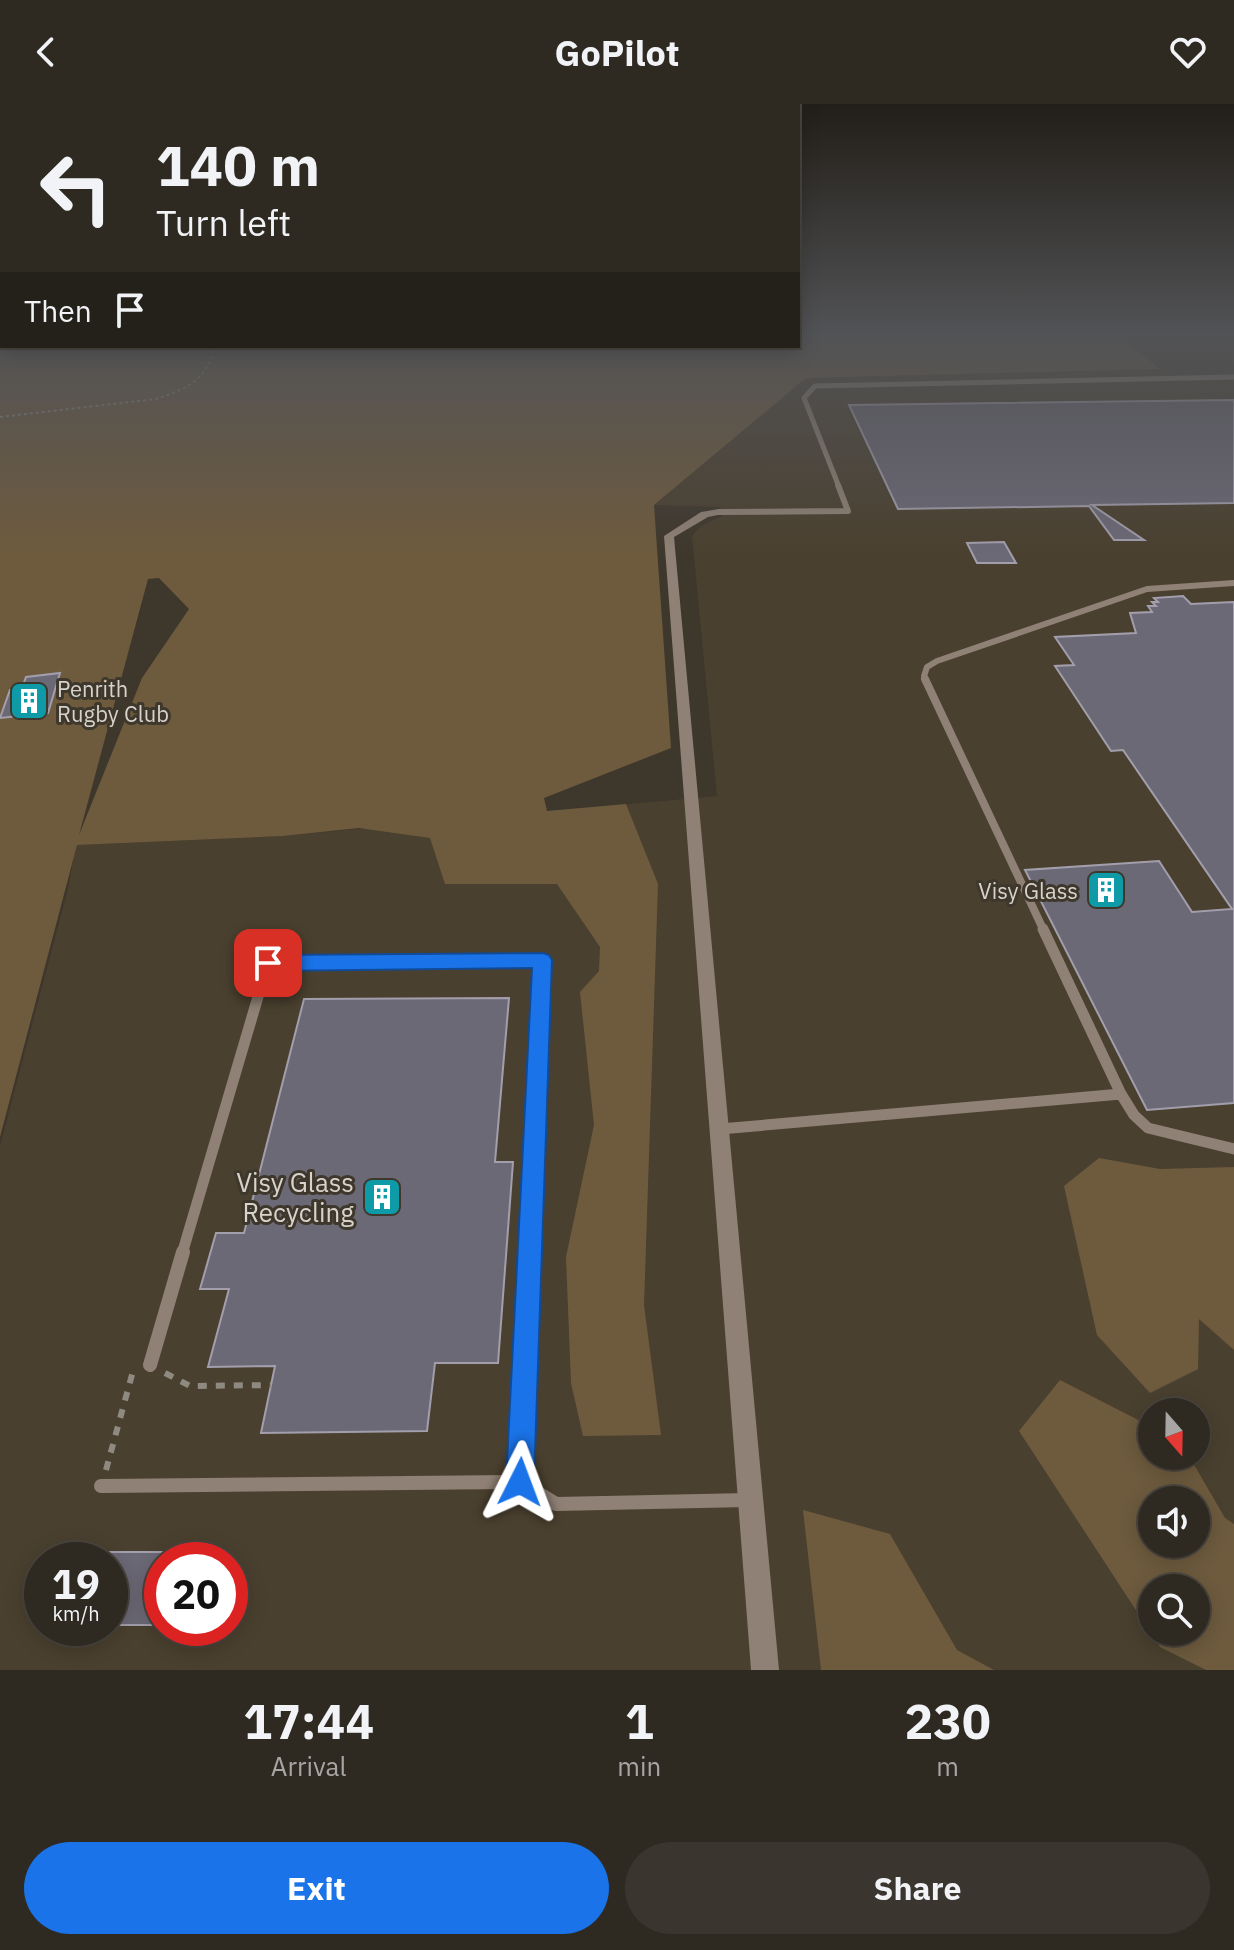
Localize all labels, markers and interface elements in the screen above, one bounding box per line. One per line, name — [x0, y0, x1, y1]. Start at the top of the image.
text: GoPilot — [555, 29, 679, 76]
icon: back — [24, 30, 68, 74]
icon: heart — [1166, 30, 1210, 74]
text: 140 m — [156, 129, 320, 201]
icon: left — [24, 136, 128, 240]
text: Turn left — [156, 199, 291, 246]
icon: arrive — [108, 288, 152, 332]
text: Then — [24, 291, 92, 330]
place label: Penrith Rugby Club — [57, 674, 169, 728]
building icon: Penrith Rugby Club — [8, 680, 50, 722]
building icon: Visy Glass — [1085, 869, 1127, 911]
place label: Visy Glass — [978, 876, 1078, 905]
pin — [234, 929, 302, 997]
icon: arrive — [246, 941, 290, 985]
place label: Visy Glass Recycling — [236, 1165, 354, 1229]
building icon: Visy Glass Recycling — [361, 1176, 403, 1218]
north arrow — [1138, 1398, 1210, 1470]
map controls — [1138, 1398, 1210, 1646]
position arrow — [478, 1440, 562, 1524]
button: sound — [1138, 1486, 1210, 1558]
speed limit sign: 20 — [144, 1542, 248, 1646]
text: 19 — [52, 1558, 100, 1610]
button: search — [1138, 1574, 1210, 1646]
text: km/h — [52, 1600, 100, 1627]
text: 17:44 — [243, 1690, 374, 1752]
text: 1 — [625, 1690, 654, 1752]
text: 230 — [904, 1690, 991, 1752]
text: Arrival — [271, 1749, 347, 1783]
text: min — [617, 1749, 661, 1783]
text: m — [936, 1749, 959, 1783]
button: Exit — [24, 1842, 609, 1934]
button: Share — [625, 1842, 1210, 1934]

